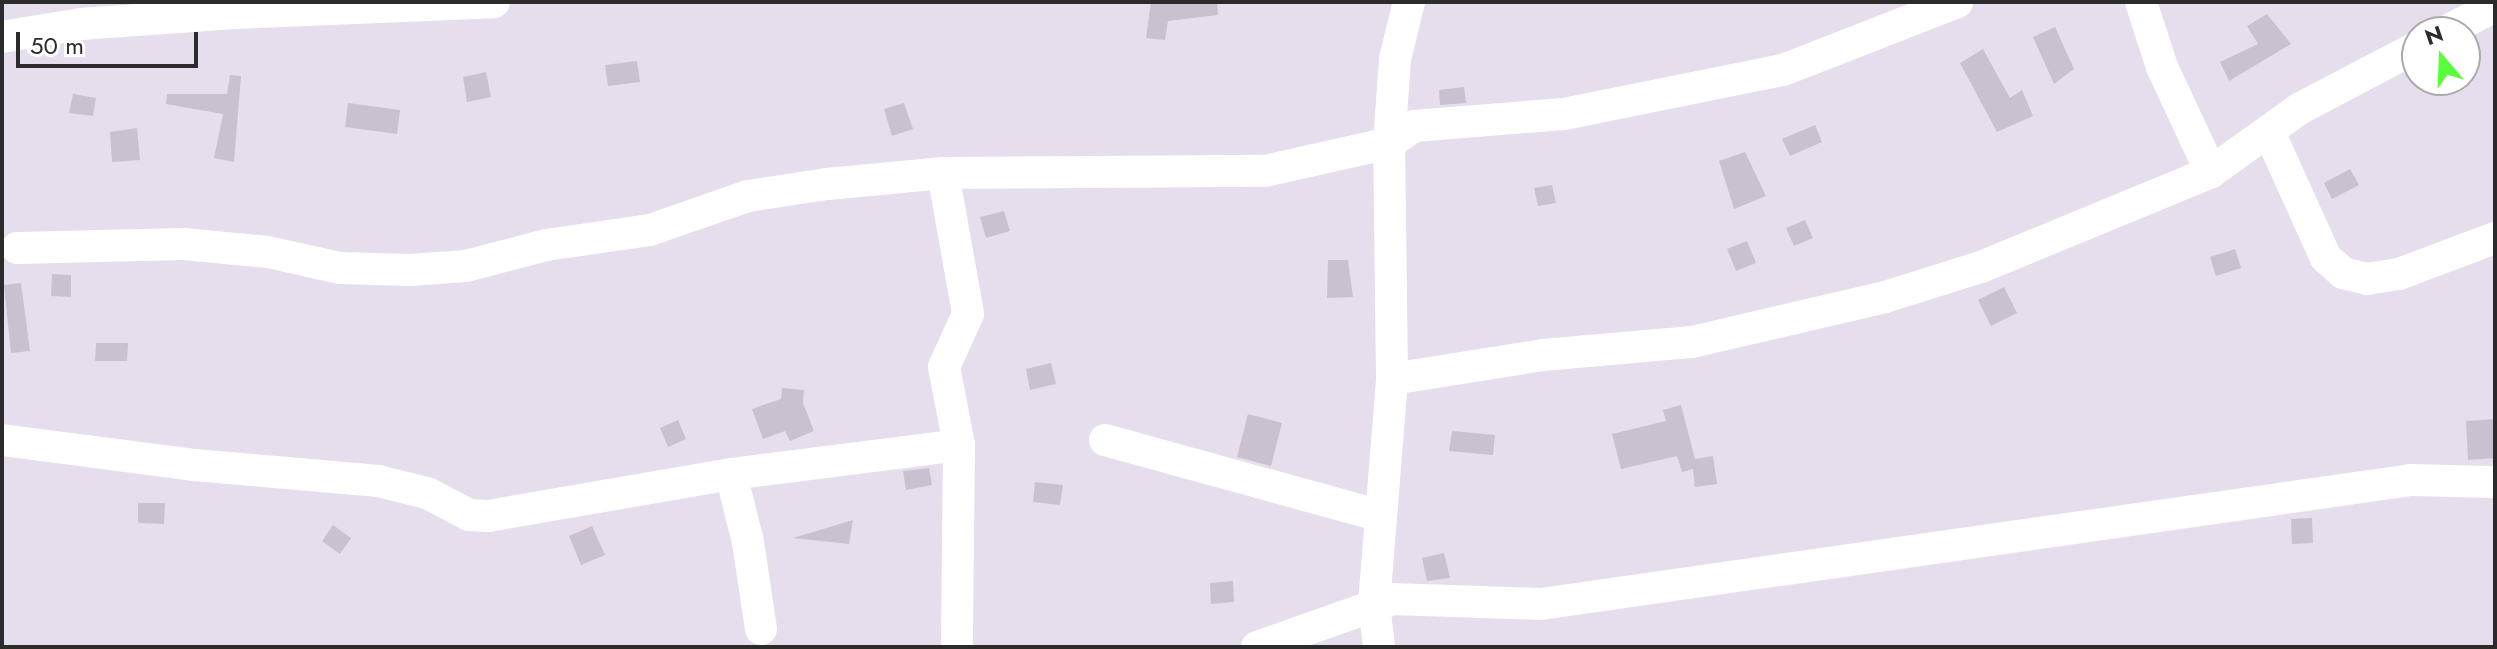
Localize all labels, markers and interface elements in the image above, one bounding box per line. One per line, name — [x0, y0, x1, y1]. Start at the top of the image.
scale bar — [20, 16, 202, 66]
north arrow — [2401, 16, 2481, 96]
text: N — [2420, 17, 2447, 53]
text: 50 m — [30, 28, 84, 63]

